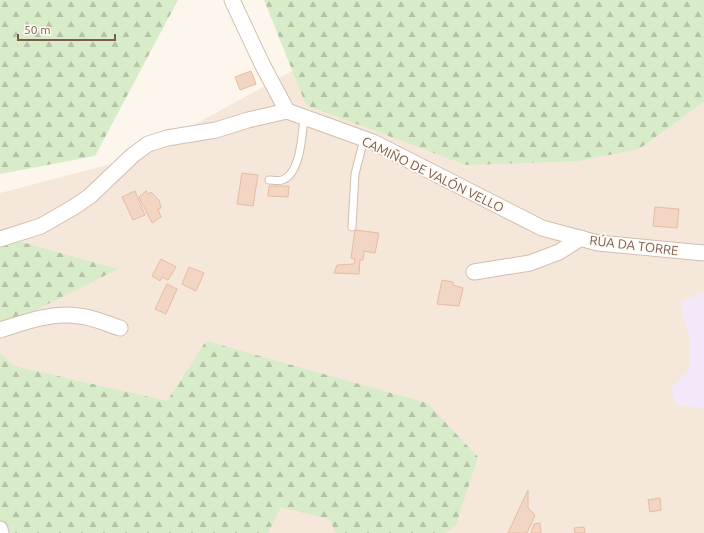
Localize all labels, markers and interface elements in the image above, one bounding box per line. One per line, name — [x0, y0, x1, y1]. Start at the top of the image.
scale bar — [18, 16, 115, 42]
text: 50 m — [24, 23, 51, 36]
street label: CAMIÑO DE VALÓN VELLO — [360, 133, 506, 215]
street label: RÚA DA TORRE — [589, 232, 679, 257]

